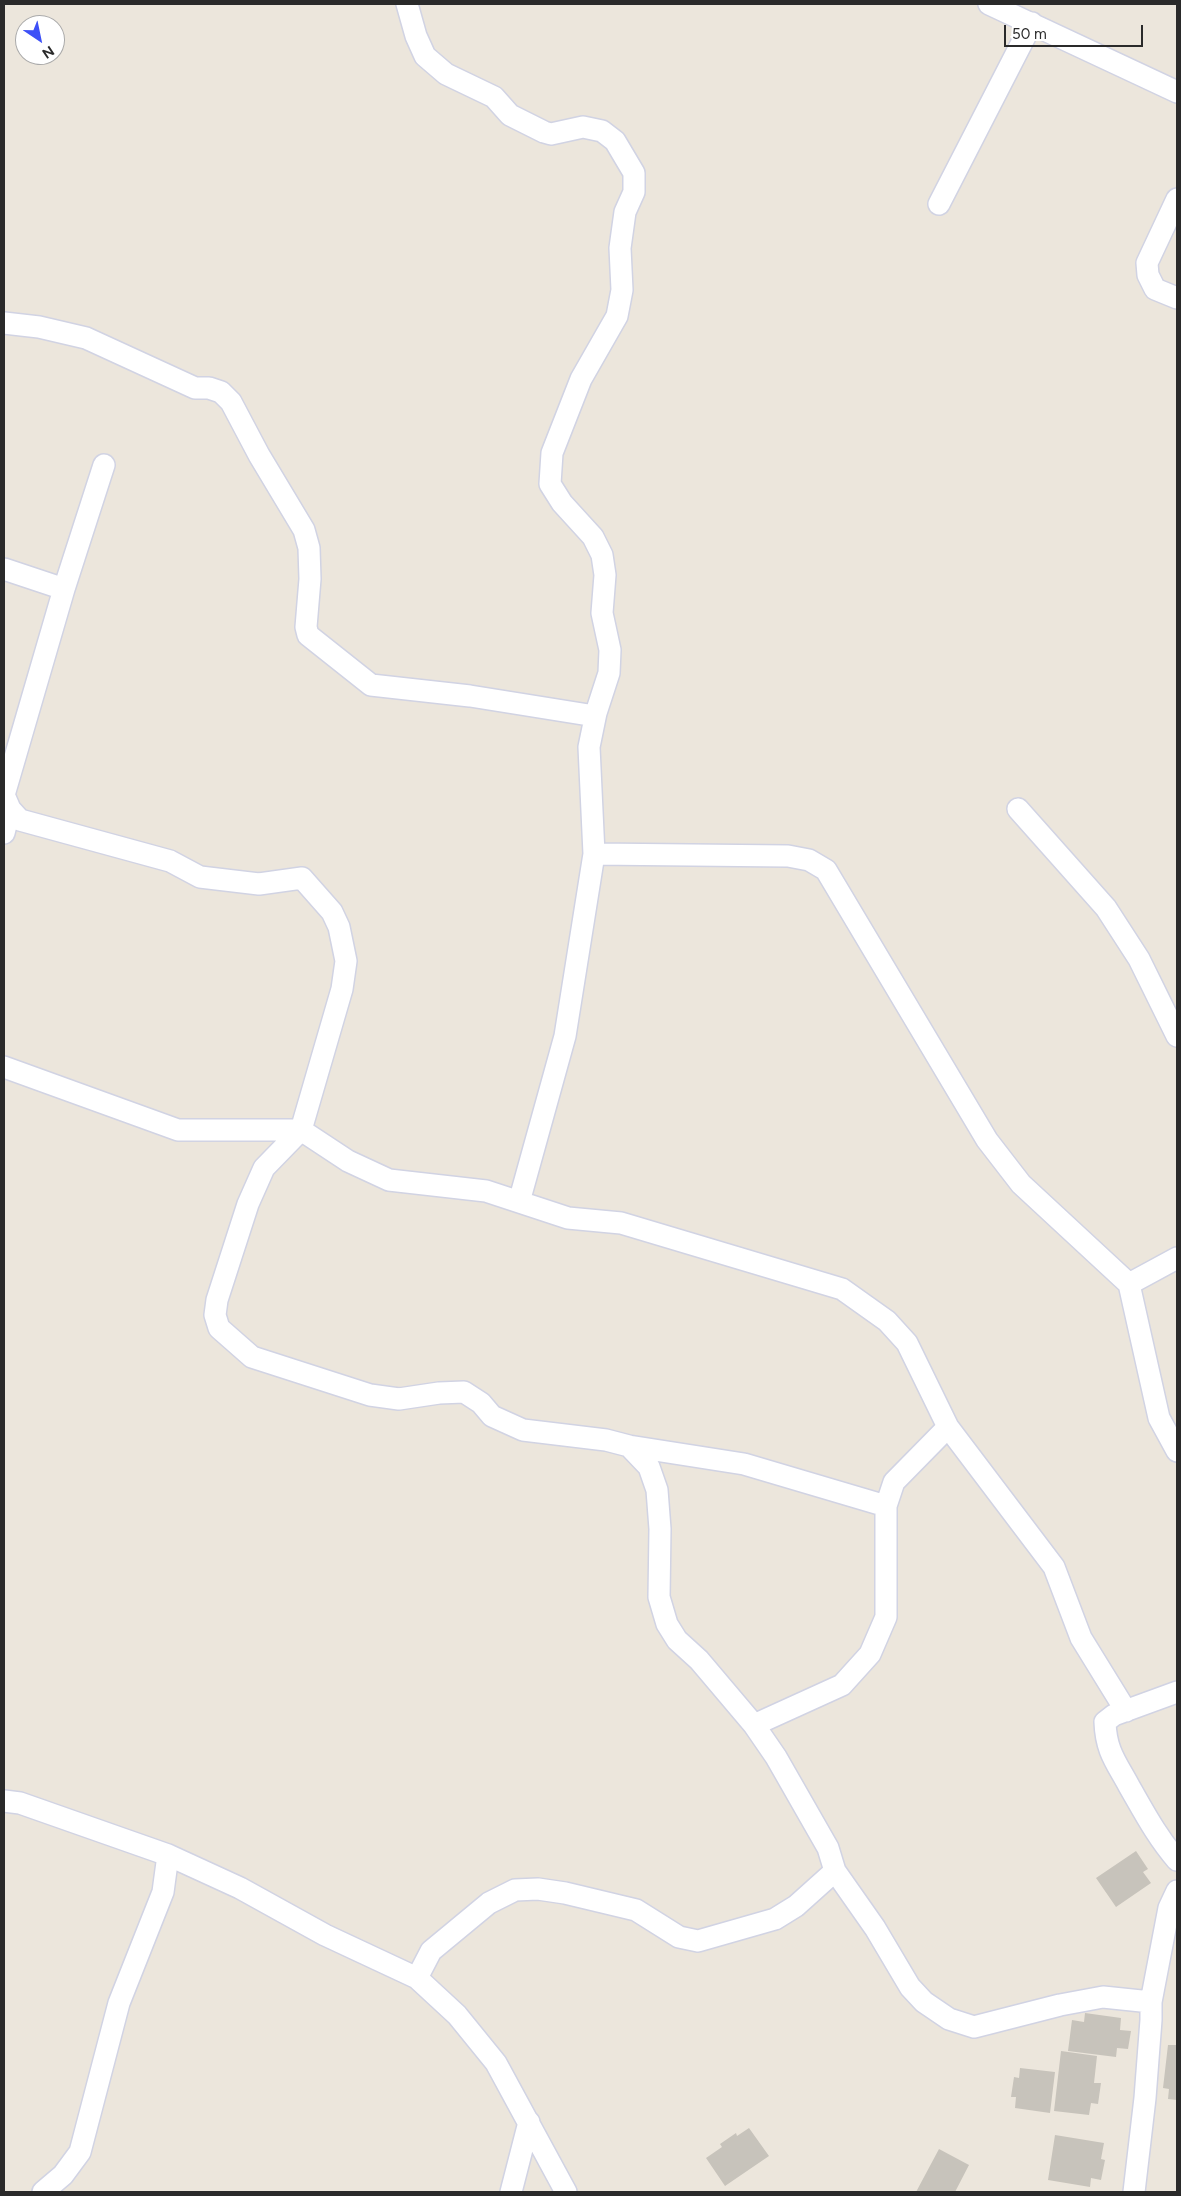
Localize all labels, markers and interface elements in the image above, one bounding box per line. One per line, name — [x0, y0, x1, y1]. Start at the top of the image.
north arrow — [15, 15, 65, 65]
scale bar — [1006, 15, 1145, 47]
text: 50 m — [1012, 25, 1047, 43]
text: N — [39, 42, 57, 62]

